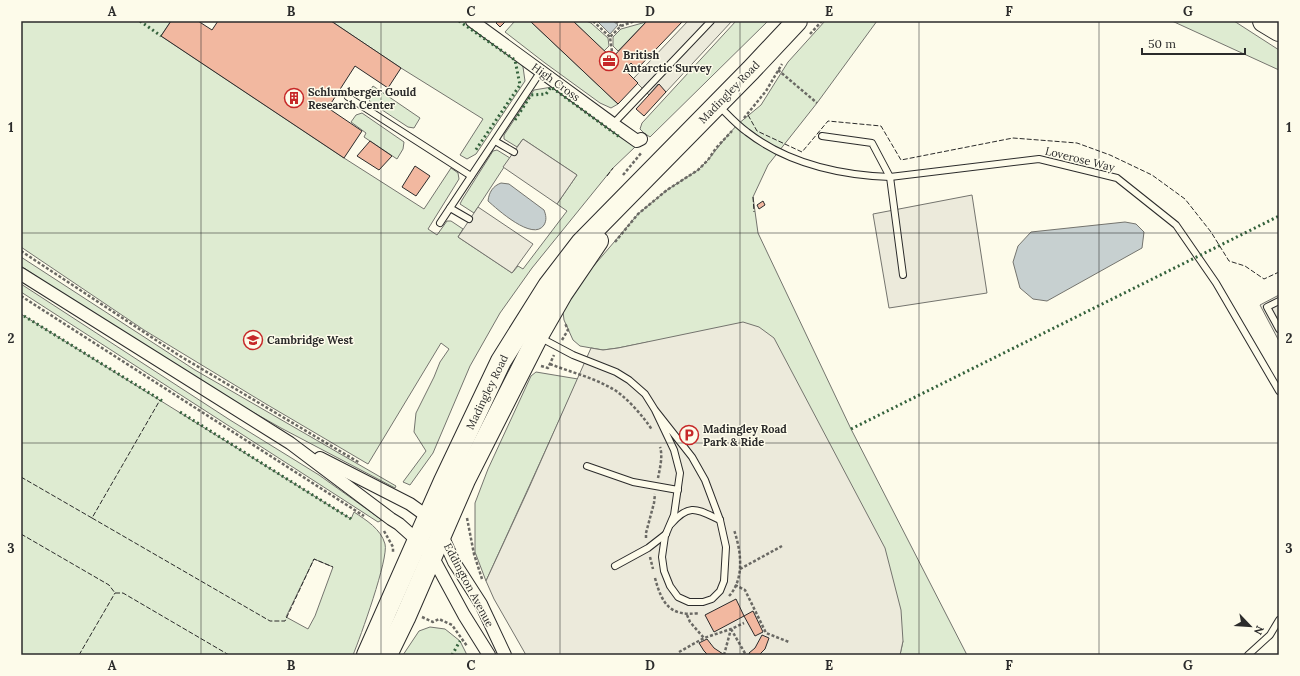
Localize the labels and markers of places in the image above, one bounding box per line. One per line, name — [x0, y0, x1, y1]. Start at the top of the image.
place label: British Antarctic Survey — [623, 48, 713, 75]
office icon: British Antarctic Survey — [598, 50, 620, 72]
place label: Schlumberger Gould Research Center — [308, 85, 417, 112]
building icon: Schlumberger Gould Research Center — [283, 87, 305, 109]
school or university icon: Cambridge West — [242, 329, 264, 351]
place label: Cambridge West — [267, 333, 354, 347]
place label: Madingley Road Park & Ride — [703, 422, 787, 449]
parking icon: Madingley Road Park & Ride — [678, 424, 700, 446]

